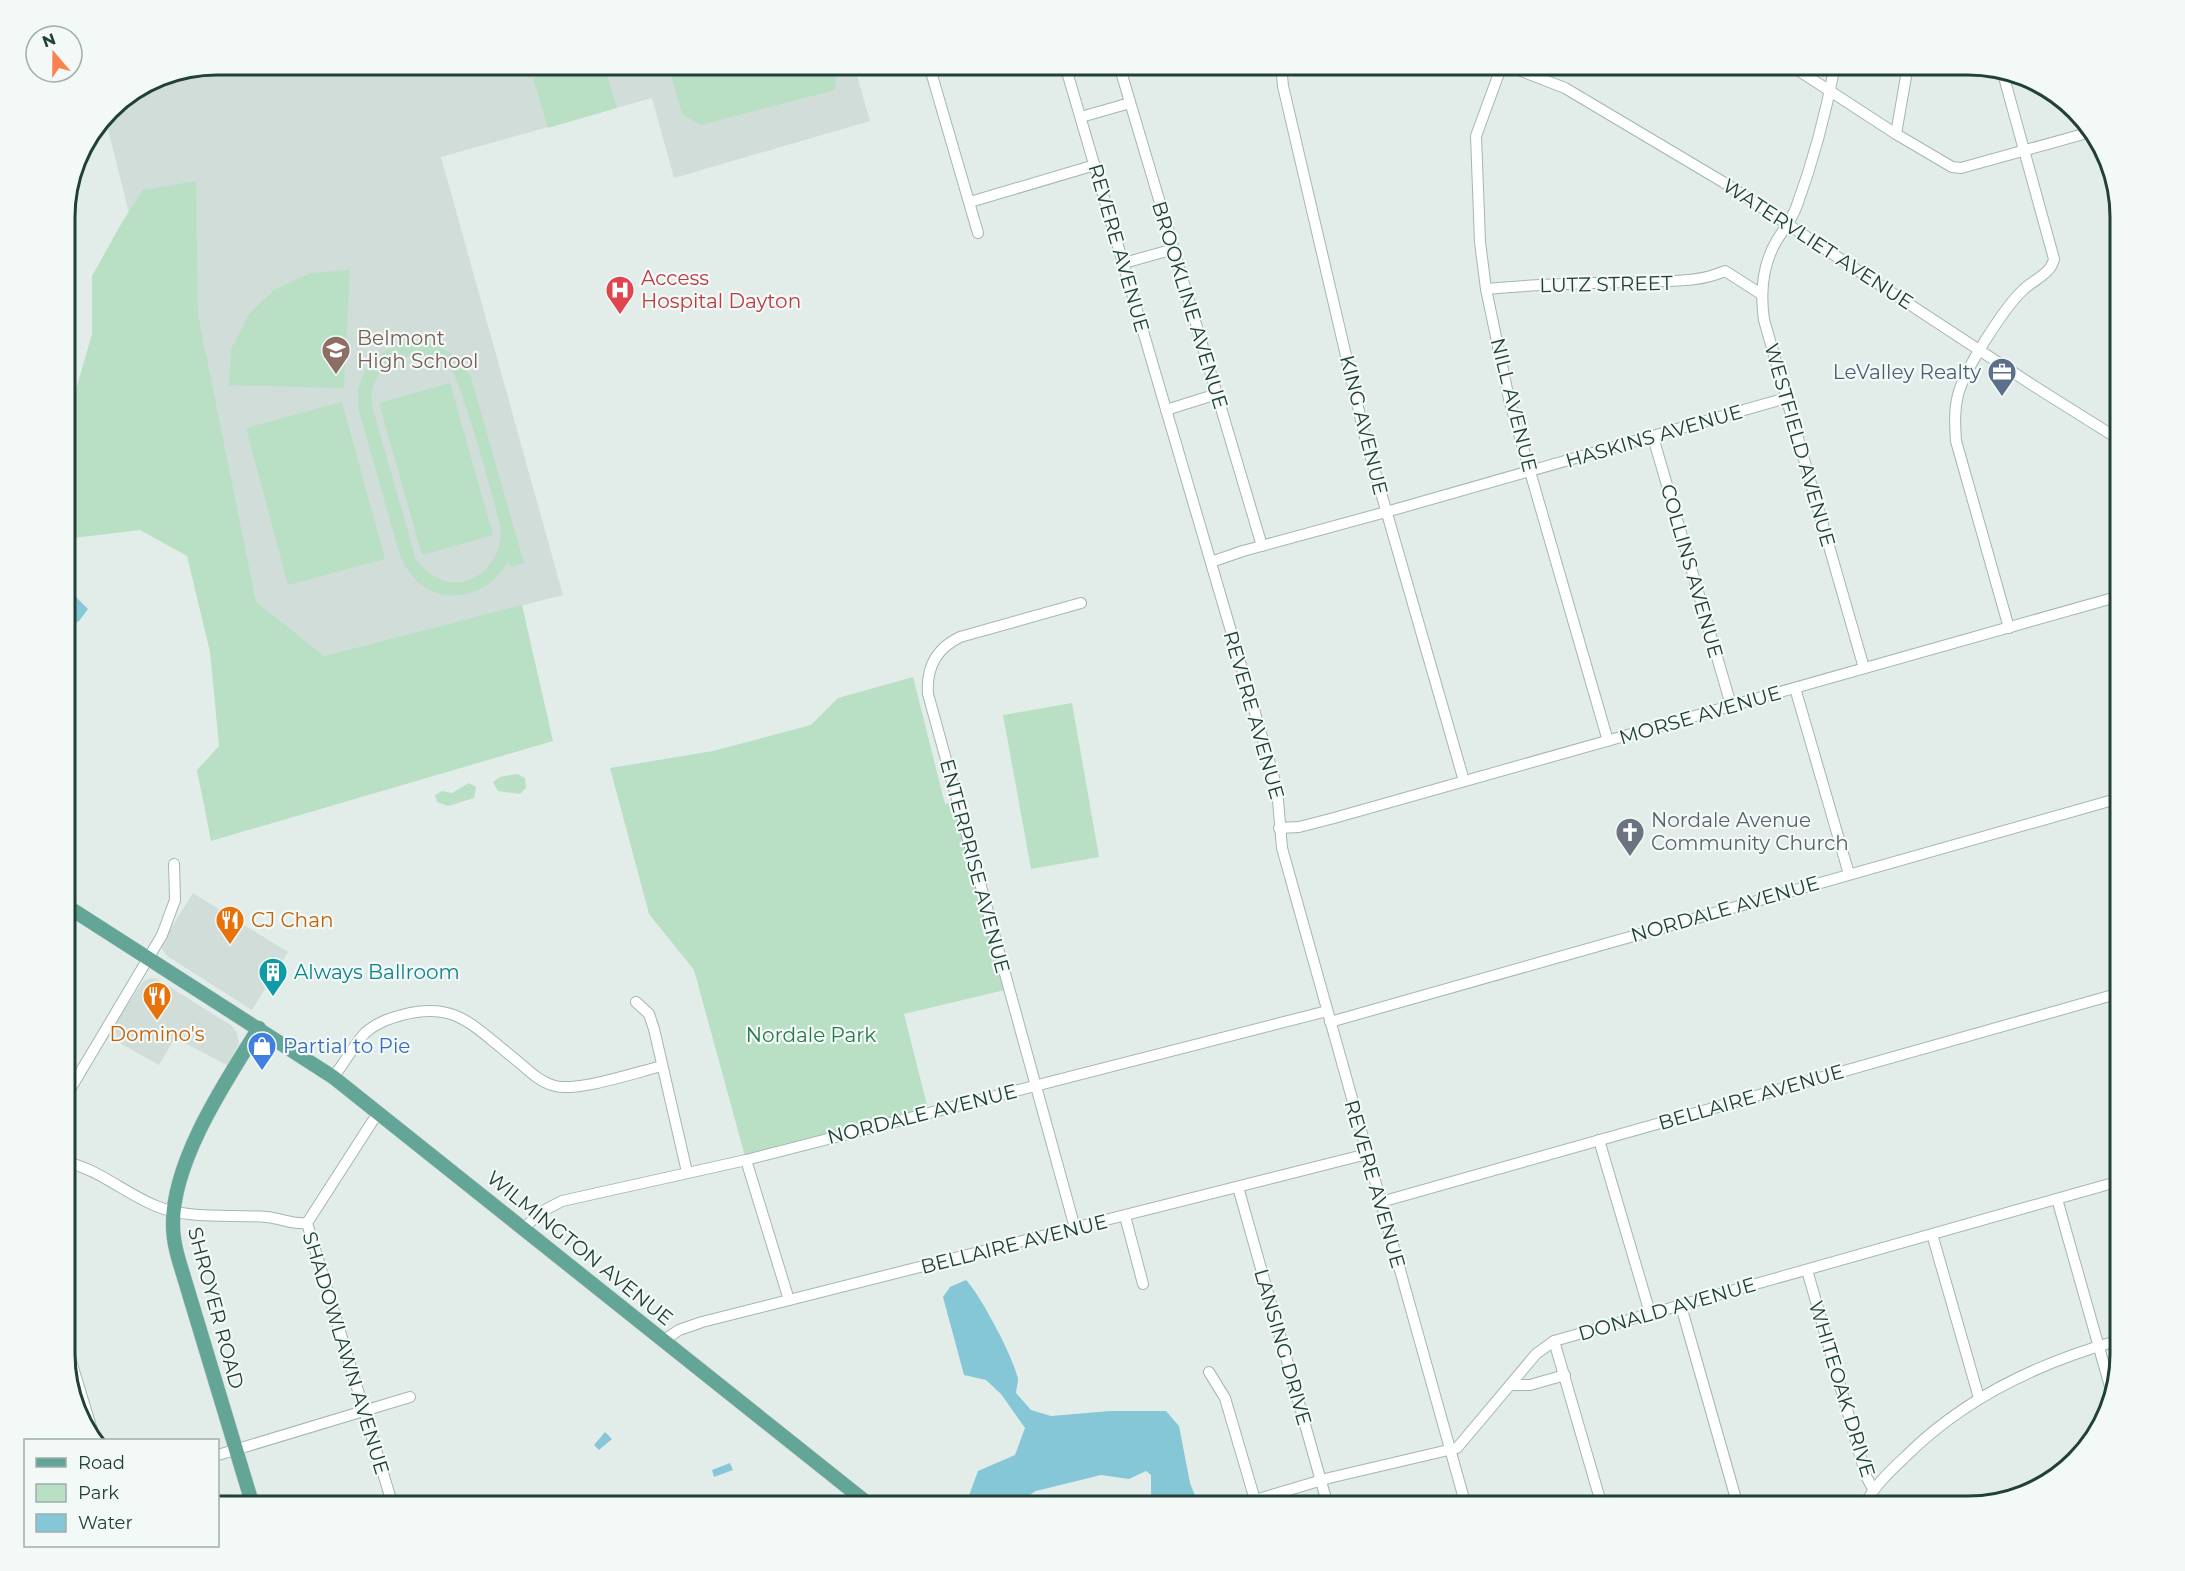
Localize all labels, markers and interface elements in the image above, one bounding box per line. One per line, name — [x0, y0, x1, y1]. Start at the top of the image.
north arrow — [24, 24, 84, 84]
text: N — [40, 29, 58, 52]
street label: REVERE AVENUE — [1083, 161, 1155, 335]
street label: WATERVLIET AVENUE — [1718, 173, 1918, 315]
street label: BROOKLINE AVENUE — [1147, 198, 1233, 412]
place label: Access Hospital Dayton — [641, 266, 801, 313]
street label: LUTZ STREET — [1539, 271, 1673, 297]
hospital icon: Access Hospital Dayton — [604, 274, 636, 316]
place label: Belmont High School — [357, 326, 479, 373]
school or university icon: Belmont High School — [320, 334, 352, 376]
street label: NILL AVENUE — [1486, 336, 1542, 474]
street label: WESTFIELD AVENUE — [1759, 340, 1841, 550]
street label: KING AVENUE — [1335, 353, 1393, 497]
office icon: LeValley Realty — [1986, 356, 2018, 398]
place label: LeValley Realty — [1833, 360, 1981, 384]
street label: HASKINS AVENUE — [1563, 399, 1745, 473]
street label: COLLINS AVENUE — [1656, 481, 1728, 661]
street label: REVERE AVENUE — [1218, 628, 1290, 802]
street label: MORSE AVENUE — [1616, 680, 1784, 750]
street label: ENTERPRISE AVENUE — [935, 756, 1015, 976]
place label: Nordale Avenue Community Church — [1651, 808, 1849, 855]
church icon: Nordale Avenue Community Church — [1614, 816, 1646, 858]
street label: NORDALE AVENUE — [1628, 871, 1822, 947]
restaurant icon: CJ Chan — [214, 904, 246, 946]
place label: CJ Chan — [251, 908, 333, 932]
building icon: Always Ballroom — [257, 956, 289, 998]
place label: Always Ballroom — [294, 960, 460, 984]
restaurant icon: Domino's — [141, 980, 173, 1022]
place label: Domino's — [109, 1022, 205, 1046]
park label: Nordale Park — [746, 1023, 876, 1047]
shop icon: Partial to Pie — [246, 1030, 278, 1072]
place label: Partial to Pie — [283, 1034, 410, 1058]
street label: BELLAIRE AVENUE — [1656, 1059, 1846, 1135]
street label: NORDALE AVENUE — [825, 1079, 1019, 1149]
street label: REVERE AVENUE — [1339, 1097, 1411, 1271]
street label: WILMINGTON AVENUE — [482, 1166, 678, 1330]
street label: BELLAIRE AVENUE — [918, 1209, 1110, 1279]
street label: SHROYER ROAD — [183, 1224, 249, 1392]
street label: SHADOWLAWN AVENUE — [298, 1229, 394, 1477]
street label: LANSING DRIVE — [1249, 1266, 1317, 1428]
street label: DONALD AVENUE — [1575, 1272, 1759, 1346]
street label: WHITEOAK DRIVE — [1804, 1298, 1880, 1480]
legend — [24, 1439, 219, 1547]
text: Road — [78, 1452, 125, 1474]
text: Park — [78, 1482, 119, 1504]
text: Water — [78, 1512, 133, 1534]

